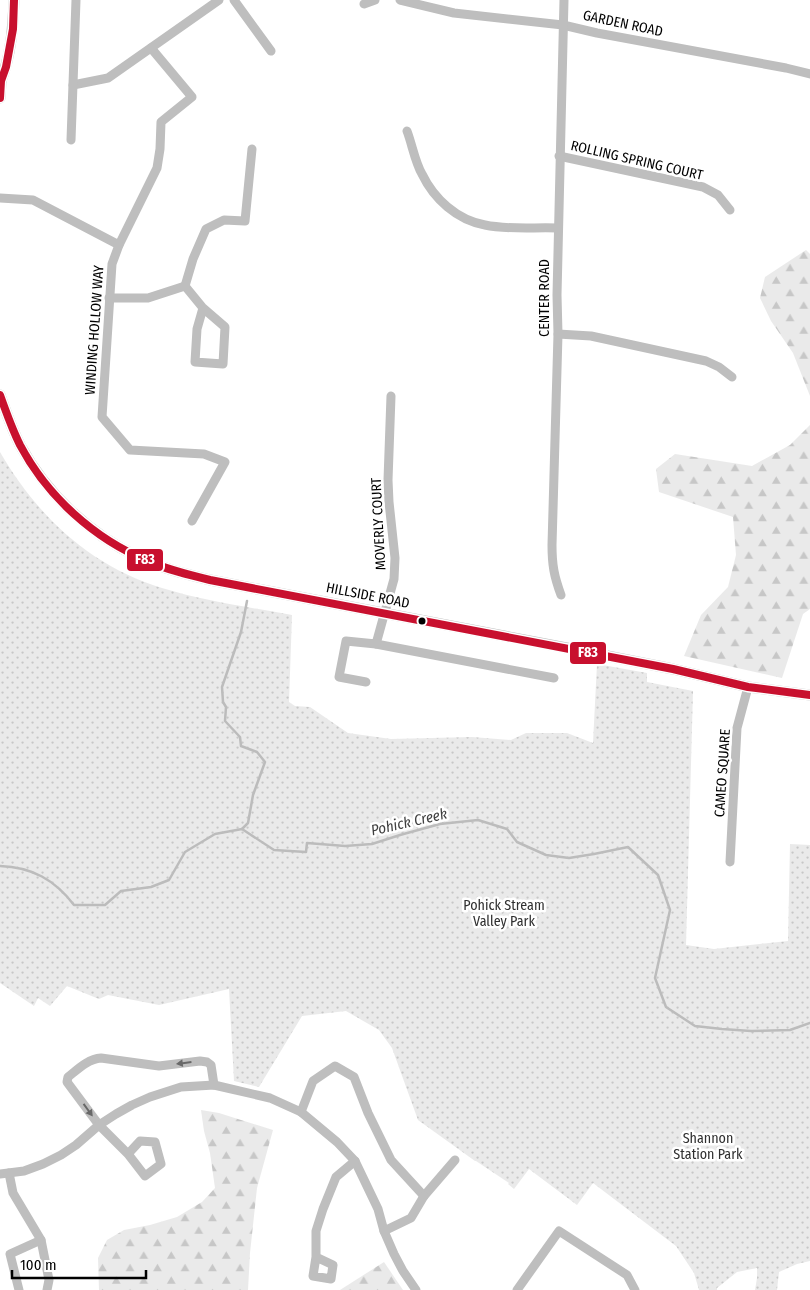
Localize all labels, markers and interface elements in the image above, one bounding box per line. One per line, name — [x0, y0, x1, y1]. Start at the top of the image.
street label: GARDEN ROAD — [581, 7, 664, 40]
street label: ROLLING SPRING COURT — [569, 137, 705, 184]
street label: CENTER ROAD — [536, 259, 553, 337]
street label: WINDING HOLLOW WAY — [81, 265, 108, 395]
street label: MOVERLY COURT — [368, 477, 389, 571]
line badge: F83 — [126, 548, 164, 572]
text: F83 — [135, 551, 155, 568]
street label: HILLSIDE ROAD — [325, 579, 411, 612]
unlabelled marker — [417, 616, 427, 626]
line badge: F83 — [569, 641, 607, 665]
text: F83 — [578, 644, 598, 661]
street label: CAMEO SQUARE — [711, 728, 734, 818]
water label: Pohick Creek — [369, 804, 449, 840]
park label: Pohick Stream Valley Park — [463, 897, 545, 930]
one-way arrow — [175, 1059, 191, 1067]
one-way arrow — [83, 1103, 93, 1117]
park label: Shannon Station Park — [673, 1130, 743, 1163]
scale bar — [12, 1248, 146, 1280]
text: 100 m — [20, 1256, 57, 1274]

